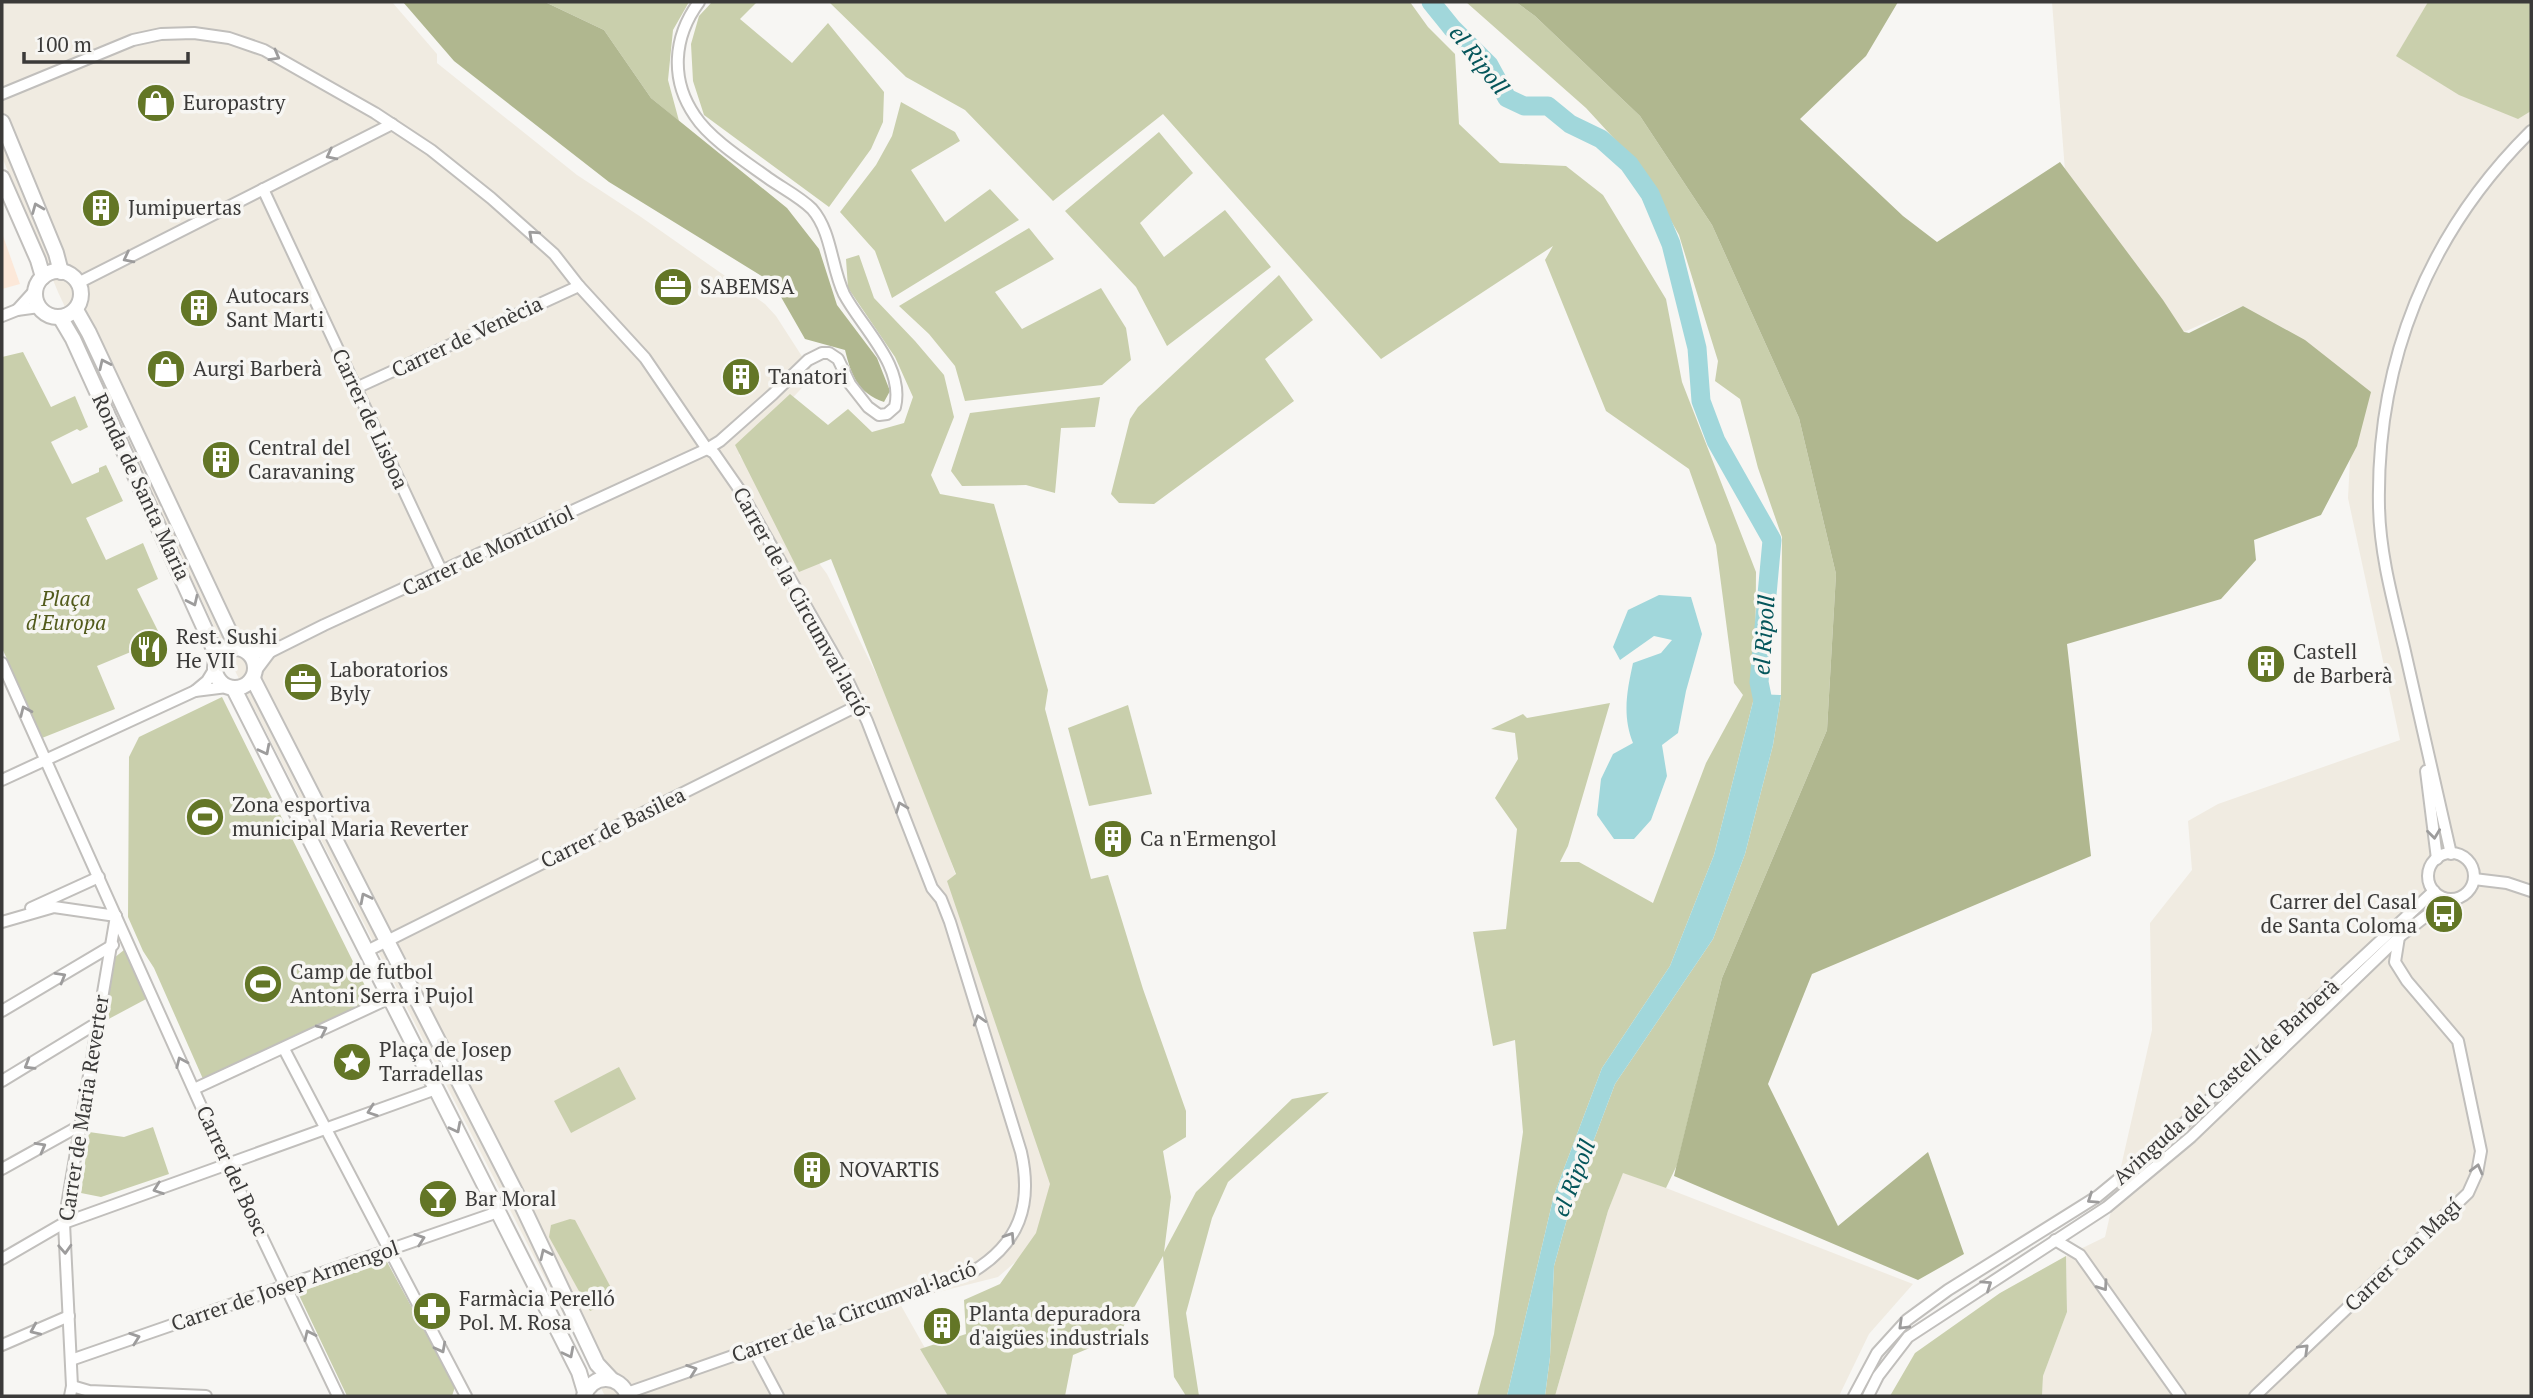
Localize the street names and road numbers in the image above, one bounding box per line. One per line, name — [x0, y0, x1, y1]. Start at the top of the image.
street label: Carrer de Venècia — [387, 289, 547, 383]
street label: Carrer de Lisboa — [326, 344, 416, 494]
street label: Ronda de Santa Maria — [86, 388, 198, 585]
street label: Carrer de la Circumval·lació — [727, 482, 877, 721]
street label: Carrer de Monturiol — [397, 498, 578, 602]
street label: Carrer de Basilea — [536, 780, 690, 874]
street label: Avinguda del Castell de Barberà — [2106, 972, 2345, 1190]
street label: Carrer de Maria Reverter — [51, 993, 115, 1223]
street label: Carrer del Bosc — [190, 1101, 275, 1240]
street label: Carrer Can Magí — [2338, 1191, 2467, 1317]
street label: Carrer de Josep Armengol — [167, 1233, 402, 1337]
street label: Carrer de la Circumval·lació — [727, 1254, 980, 1368]

